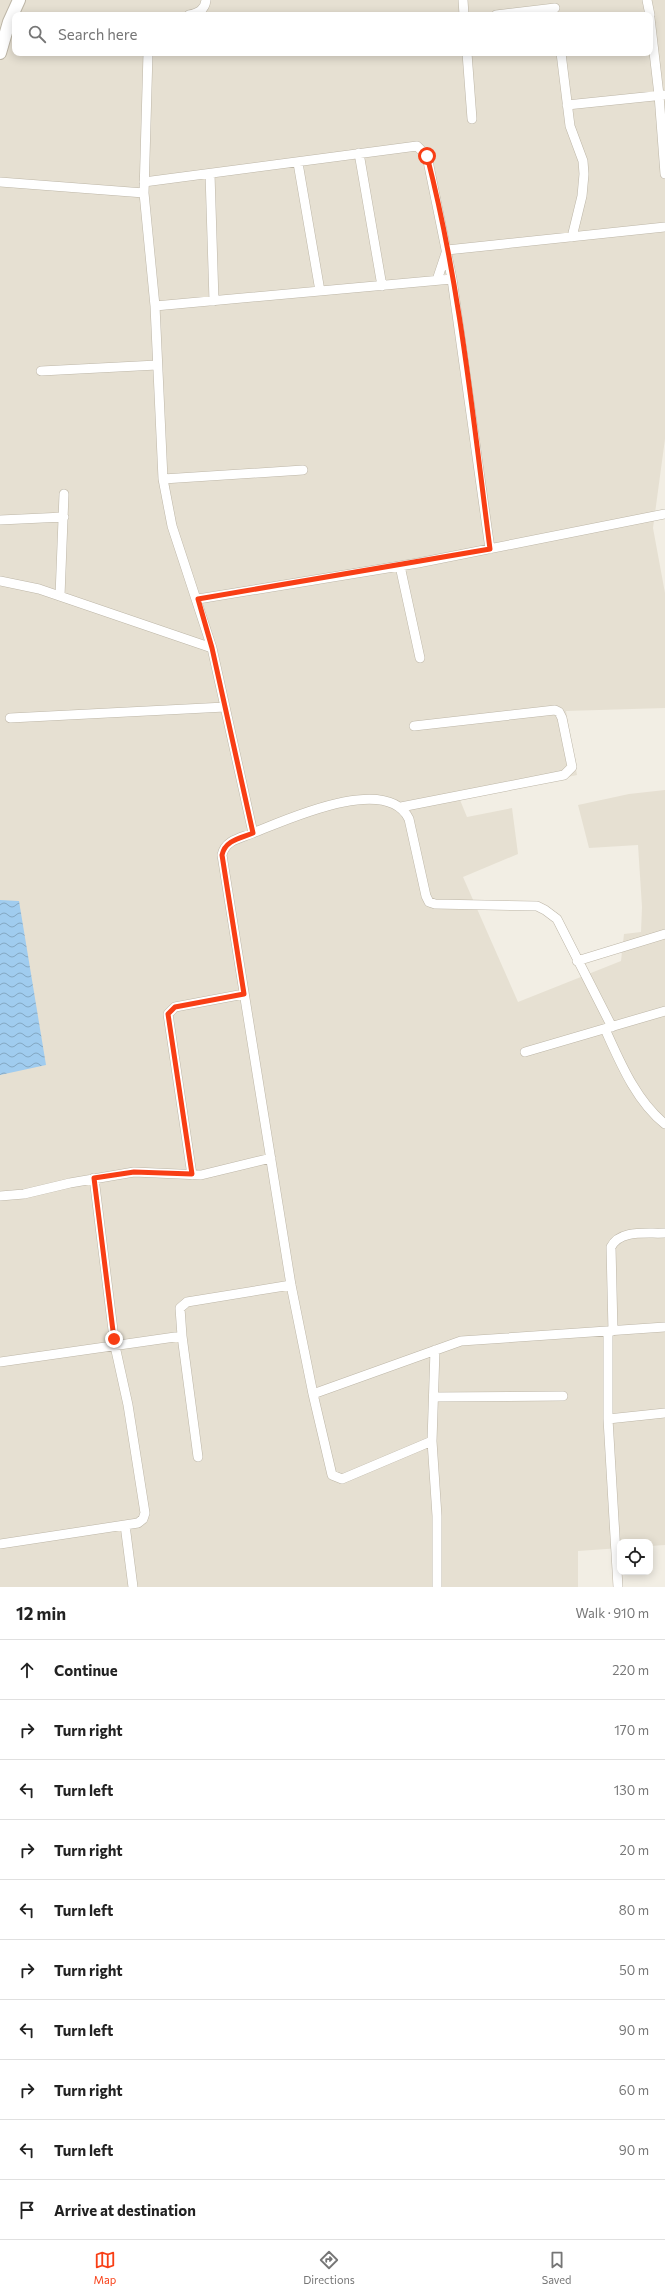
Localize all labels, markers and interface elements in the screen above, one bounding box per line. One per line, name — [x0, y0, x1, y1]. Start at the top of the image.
search box — [12, 12, 653, 56]
icon: search — [26, 23, 48, 45]
text: Search here — [58, 25, 137, 43]
route start — [418, 147, 436, 165]
route end — [105, 1330, 123, 1348]
map controls — [617, 1539, 653, 1575]
button: locate — [617, 1539, 653, 1575]
text: 12 min — [16, 1603, 66, 1624]
text: Walk · 910 m — [575, 1605, 649, 1621]
icon: ahead — [16, 1659, 38, 1681]
text: Continue — [54, 1661, 118, 1679]
text: 220 m — [612, 1662, 649, 1678]
icon: right — [16, 1719, 38, 1741]
text: Turn right — [54, 1721, 123, 1739]
text: 170 m — [614, 1722, 649, 1738]
icon: left — [16, 1779, 38, 1801]
text: Turn left — [54, 1781, 113, 1799]
text: 130 m — [614, 1782, 649, 1798]
icon: right — [16, 1839, 38, 1861]
text: Turn right — [54, 1841, 123, 1859]
text: 20 m — [620, 1842, 649, 1858]
icon: left — [16, 1899, 38, 1921]
text: Turn left — [54, 1901, 113, 1919]
text: 80 m — [619, 1902, 649, 1918]
icon: right — [16, 1959, 38, 1981]
text: Turn right — [54, 1961, 123, 1979]
text: 50 m — [619, 1962, 649, 1978]
icon: left — [16, 2019, 38, 2041]
text: Turn left — [54, 2021, 113, 2039]
text: 90 m — [619, 2022, 649, 2038]
icon: right — [16, 2079, 38, 2101]
text: Turn right — [54, 2081, 123, 2099]
text: 60 m — [619, 2082, 649, 2098]
icon: left — [16, 2139, 38, 2161]
text: Turn left — [54, 2141, 113, 2159]
text: 90 m — [619, 2142, 649, 2158]
icon: arrive — [16, 2199, 38, 2221]
text: Arrive at destination — [54, 2201, 196, 2219]
tab: Map — [94, 2249, 116, 2286]
tab: Directions — [303, 2249, 355, 2286]
tab: Saved — [542, 2249, 571, 2286]

